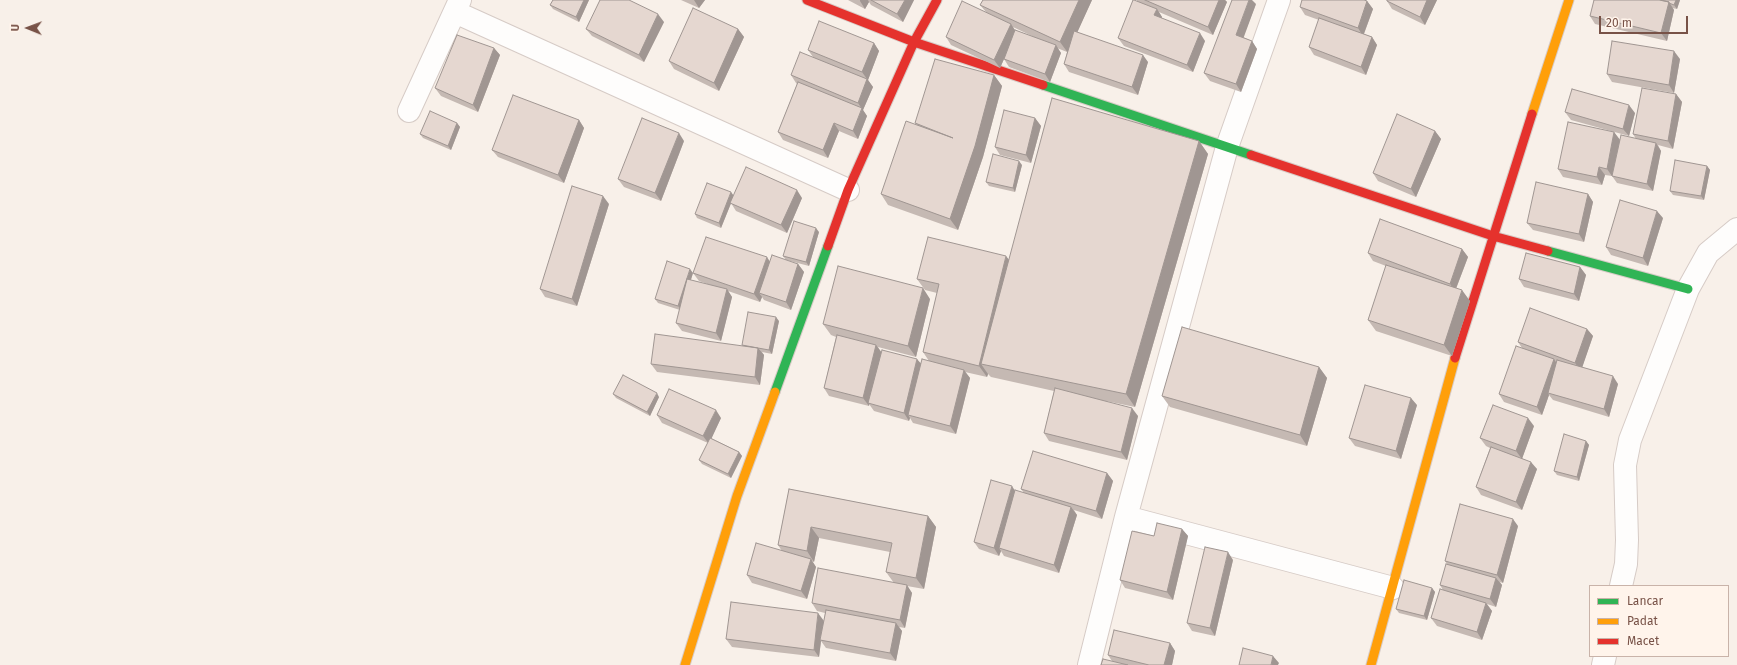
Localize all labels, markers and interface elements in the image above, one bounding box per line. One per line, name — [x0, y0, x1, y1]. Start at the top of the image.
north arrow — [8, 8, 48, 48]
scale bar — [1601, 8, 1690, 34]
text: 20 m — [1606, 16, 1632, 30]
text: U — [9, 24, 22, 31]
legend — [1589, 585, 1729, 657]
text: Lancar — [1627, 594, 1663, 608]
text: Padat — [1627, 614, 1658, 628]
text: Macet — [1627, 634, 1659, 648]

